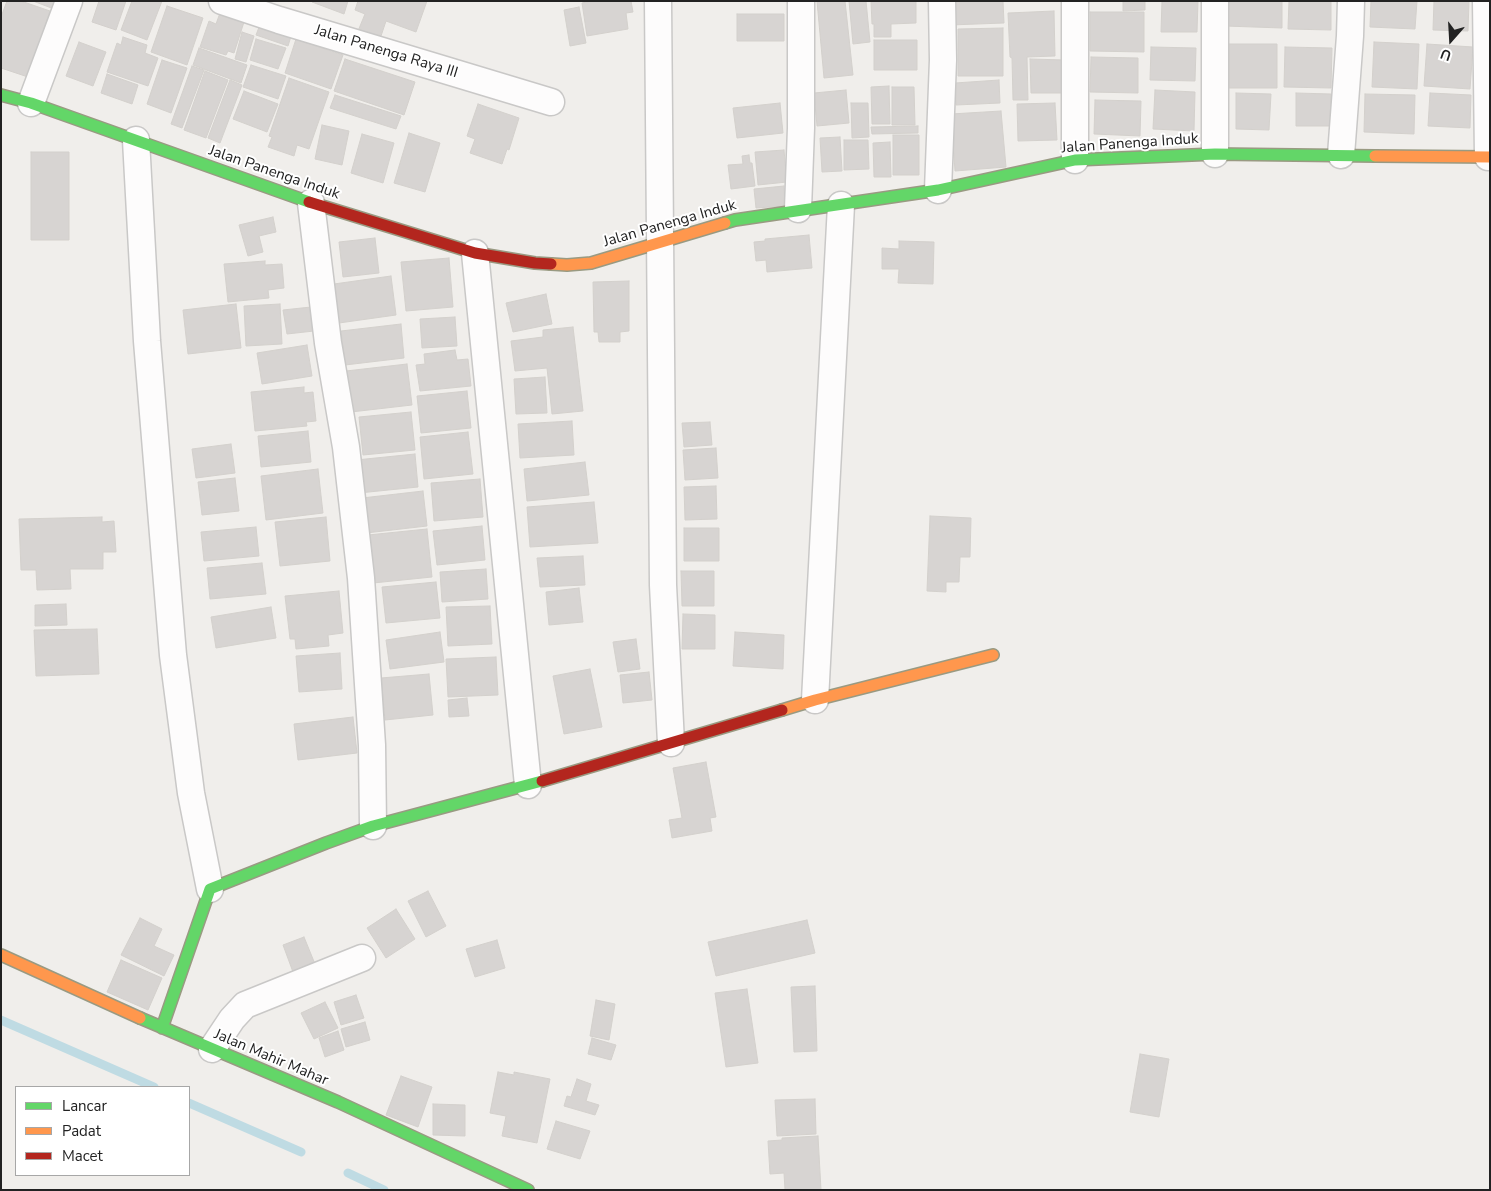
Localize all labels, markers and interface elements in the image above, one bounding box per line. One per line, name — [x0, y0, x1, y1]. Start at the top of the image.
north arrow — [1426, 15, 1476, 65]
street label: Jalan Panenga Raya III — [312, 22, 460, 82]
text: U — [1438, 44, 1454, 65]
street label: Jalan Panenga Induk — [1061, 130, 1199, 158]
street label: Jalan Panenga Induk — [206, 142, 342, 204]
street label: Jalan Panenga Induk — [602, 196, 738, 252]
street label: Jalan Mahir Mahar — [211, 1026, 331, 1090]
legend — [15, 1086, 190, 1176]
text: Lancar — [62, 1096, 107, 1116]
text: Padat — [62, 1121, 101, 1141]
text: Macet — [62, 1146, 103, 1166]

